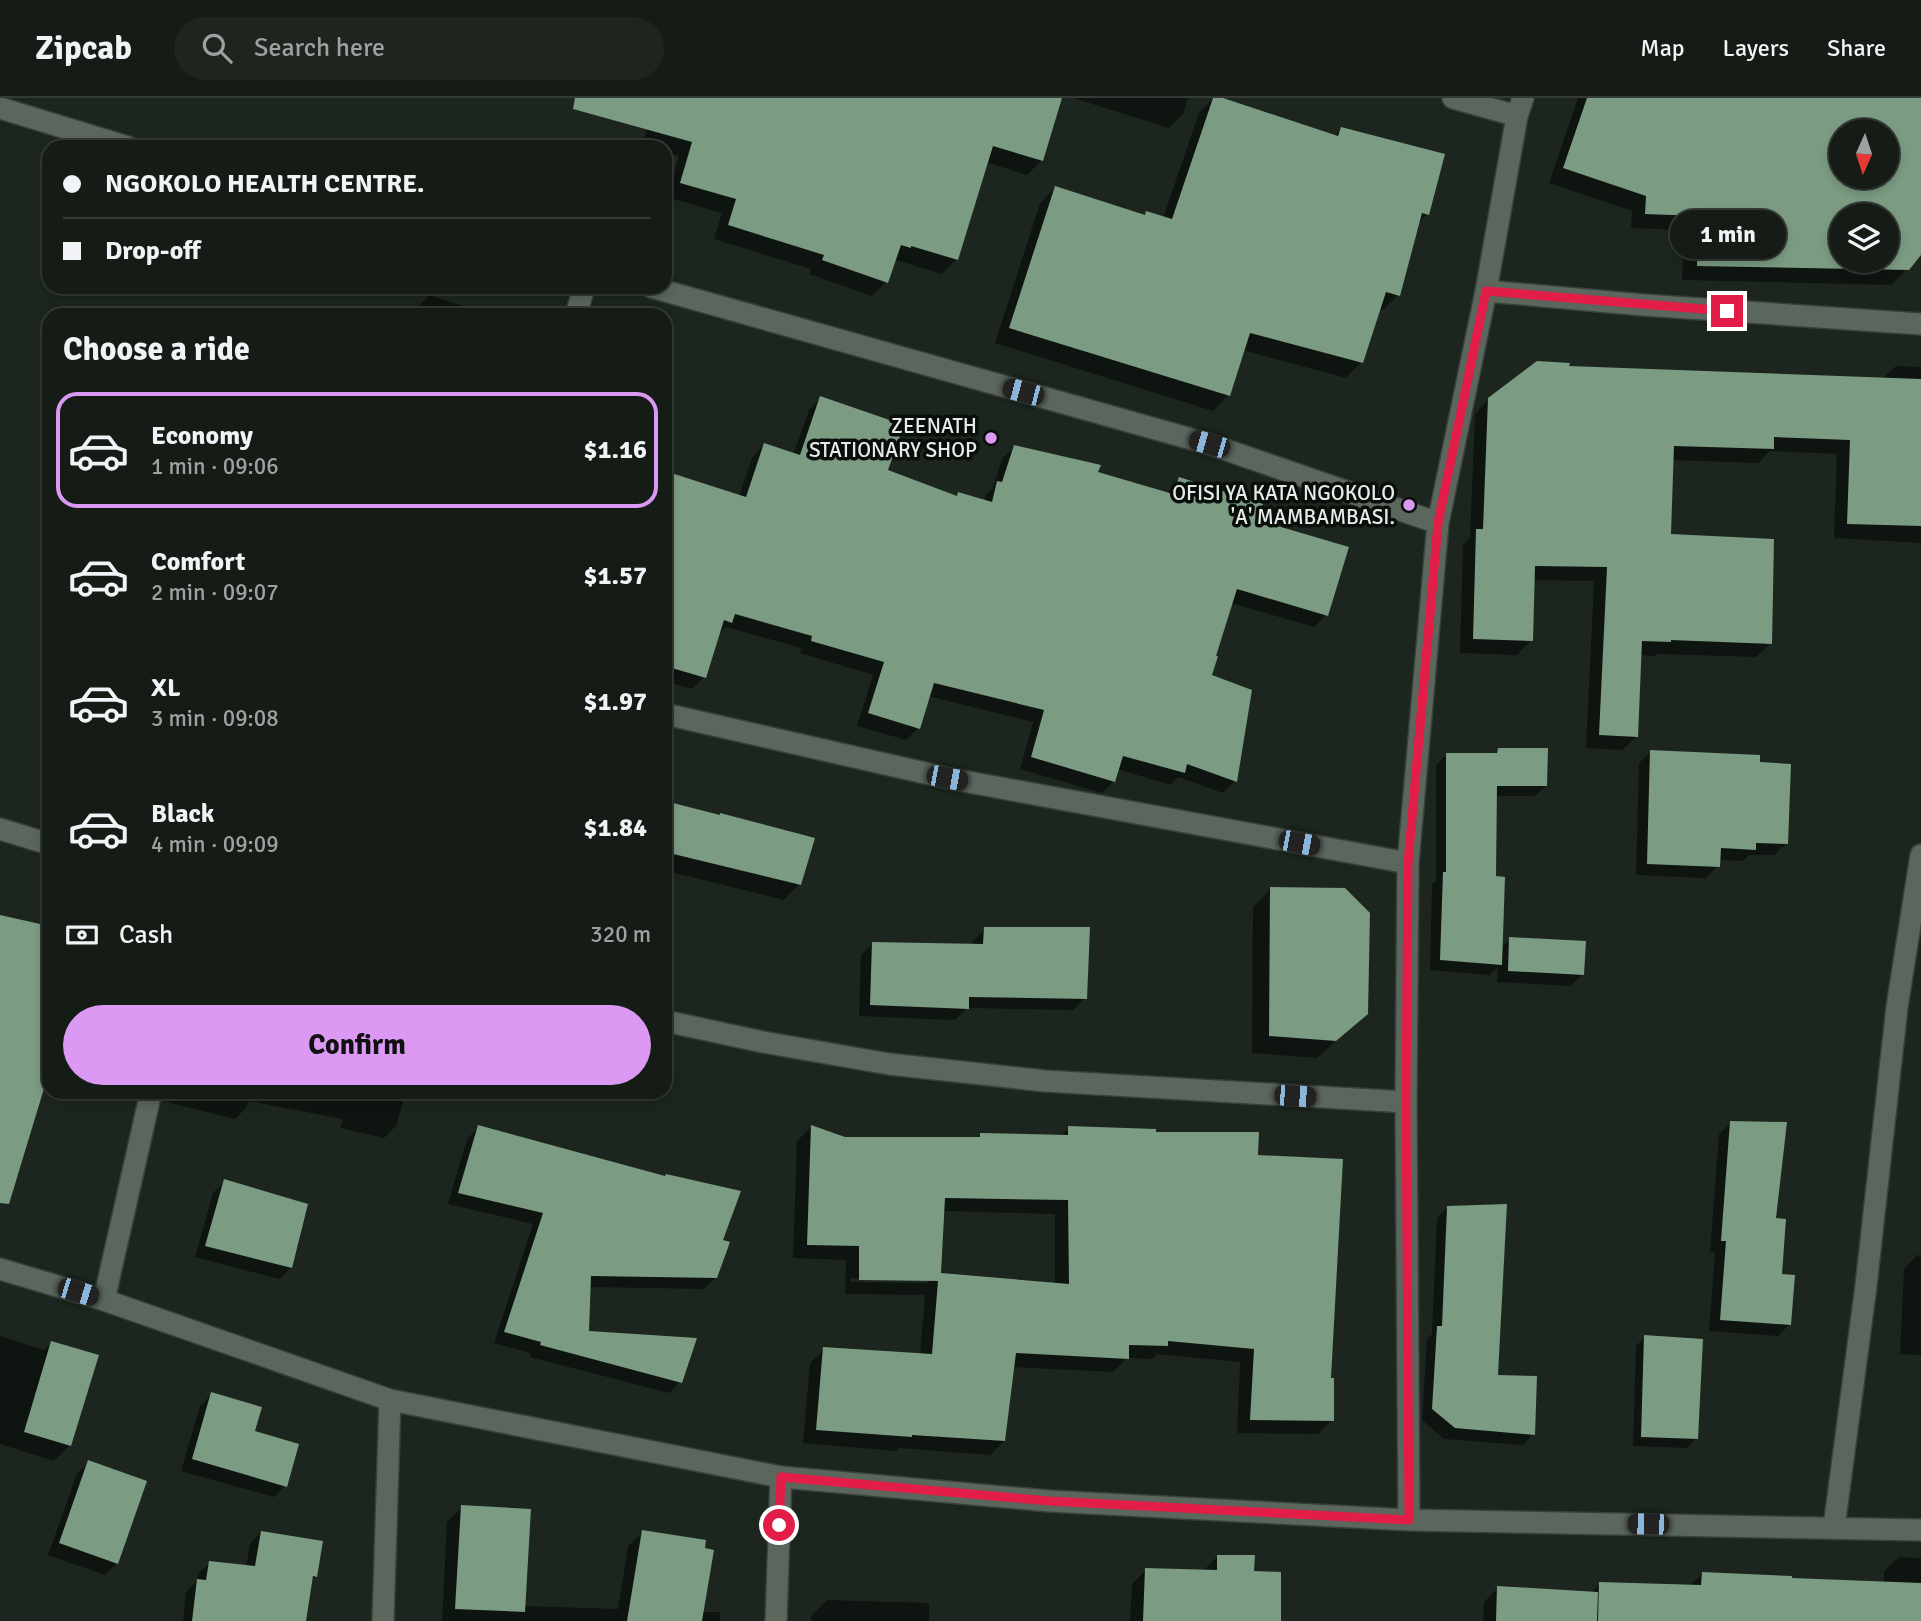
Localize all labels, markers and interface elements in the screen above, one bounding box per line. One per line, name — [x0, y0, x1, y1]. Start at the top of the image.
search box — [174, 17, 664, 80]
text: Zipcab — [35, 28, 132, 69]
icon: search — [198, 29, 236, 67]
text: Search here — [254, 32, 385, 64]
text: Map — [1640, 33, 1685, 63]
text: Layers — [1723, 33, 1789, 63]
text: Share — [1827, 33, 1886, 63]
north arrow — [1829, 119, 1899, 189]
map controls — [1829, 119, 1899, 273]
text: NGOKOLO HEALTH CENTRE. — [105, 168, 425, 200]
button: layers — [1829, 203, 1899, 273]
callout: 1 min — [1669, 209, 1785, 258]
text: 1 min — [1700, 220, 1756, 249]
text: Drop-off — [105, 235, 201, 267]
route end — [1711, 295, 1743, 327]
text: Choose a ride — [63, 330, 250, 369]
car — [1000, 376, 1047, 408]
place label: ZEENATH STATIONARY SHOP — [809, 413, 977, 463]
icon: car — [67, 419, 130, 482]
text: Economy — [151, 420, 253, 452]
car — [1186, 428, 1233, 460]
marker: ZEENATH STATIONARY SHOP — [983, 430, 999, 446]
text: $1.16 — [583, 434, 647, 466]
text: 1 min · 09:06 — [151, 452, 279, 481]
place label: OFISI YA KATA NGOKOLO 'A' MAMBAMBASI. — [1172, 480, 1395, 530]
marker: OFISI YA KATA NGOKOLO 'A' MAMBAMBASI. — [1401, 497, 1417, 513]
icon: car — [67, 545, 130, 608]
text: Comfort — [151, 546, 245, 578]
text: $1.57 — [583, 560, 647, 592]
text: 2 min · 09:07 — [151, 578, 279, 607]
icon: car — [67, 671, 130, 734]
text: XL — [151, 672, 181, 704]
text: $1.97 — [583, 686, 647, 718]
text: 3 min · 09:08 — [151, 704, 279, 733]
car — [925, 764, 970, 792]
icon: car — [67, 797, 130, 860]
text: Black — [151, 798, 214, 830]
text: $1.84 — [583, 812, 647, 844]
car — [1277, 829, 1322, 857]
text: 4 min · 09:09 — [151, 830, 279, 859]
icon: cash — [63, 916, 101, 954]
text: Cash — [119, 919, 173, 951]
text: 320 m — [590, 920, 651, 949]
button: Confirm — [63, 1005, 651, 1085]
car — [1274, 1084, 1317, 1108]
car — [55, 1276, 102, 1308]
route start — [763, 1509, 795, 1541]
car — [1627, 1513, 1670, 1535]

